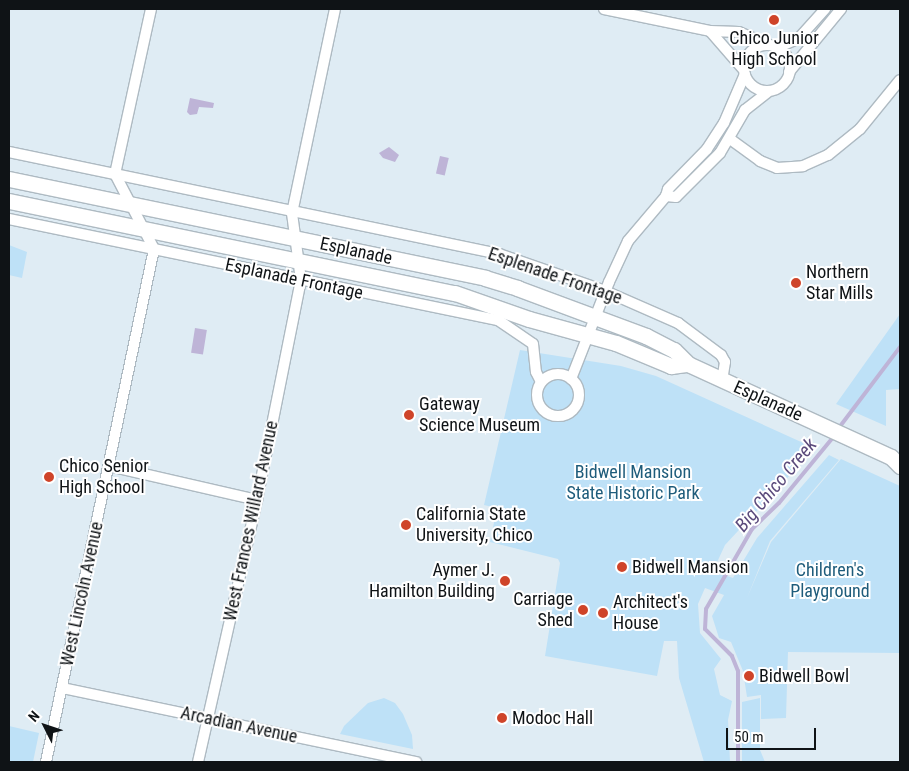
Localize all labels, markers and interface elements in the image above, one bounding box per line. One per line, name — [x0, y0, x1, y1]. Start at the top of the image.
marker: Chico Junior High School — [768, 14, 780, 26]
place label: Chico Junior High School — [729, 28, 819, 70]
street label: Esplanade — [318, 233, 394, 269]
street label: Esplenade Frontage — [485, 243, 625, 309]
street label: Esplanade Frontage — [223, 254, 365, 304]
place label: Northern Star Mills — [806, 262, 873, 304]
marker: Northern Star Mills — [790, 277, 802, 289]
street label: Esplanade — [730, 376, 806, 426]
place label: Gateway Science Museum — [419, 394, 540, 436]
marker: Gateway Science Museum — [403, 409, 415, 421]
street label: West Frances Willard Avenue — [219, 419, 283, 623]
water label: Big Chico Creek — [730, 434, 822, 536]
place label: Chico Senior High School — [59, 456, 149, 498]
park label: Bidwell Mansion State Historic Park — [566, 462, 700, 504]
marker: Chico Senior High School — [43, 471, 55, 483]
place label: California State University, Chico — [416, 504, 533, 546]
marker: California State University, Chico — [400, 519, 412, 531]
street label: West Lincoln Avenue — [56, 520, 108, 668]
place label: Bidwell Mansion — [632, 556, 748, 578]
place label: Aymer J. Hamilton Building — [369, 560, 495, 602]
park label: Children's Playground — [790, 560, 870, 602]
marker: Bidwell Mansion — [616, 561, 628, 573]
marker: Aymer J. Hamilton Building — [499, 575, 511, 587]
place label: Carriage Shed — [513, 589, 573, 632]
place label: Architect's House — [613, 592, 688, 634]
marker: Carriage Shed — [577, 604, 589, 616]
marker: Architect's House — [597, 607, 609, 619]
place label: Bidwell Bowl — [759, 665, 849, 687]
marker: Bidwell Bowl — [743, 670, 755, 682]
north arrow — [20, 701, 70, 751]
street label: Arcadian Avenue — [179, 702, 299, 748]
place label: Modoc Hall — [512, 707, 593, 729]
text: N — [25, 708, 43, 725]
marker: Modoc Hall — [496, 712, 508, 724]
scale bar — [729, 718, 819, 750]
text: 50 m — [734, 728, 764, 746]

